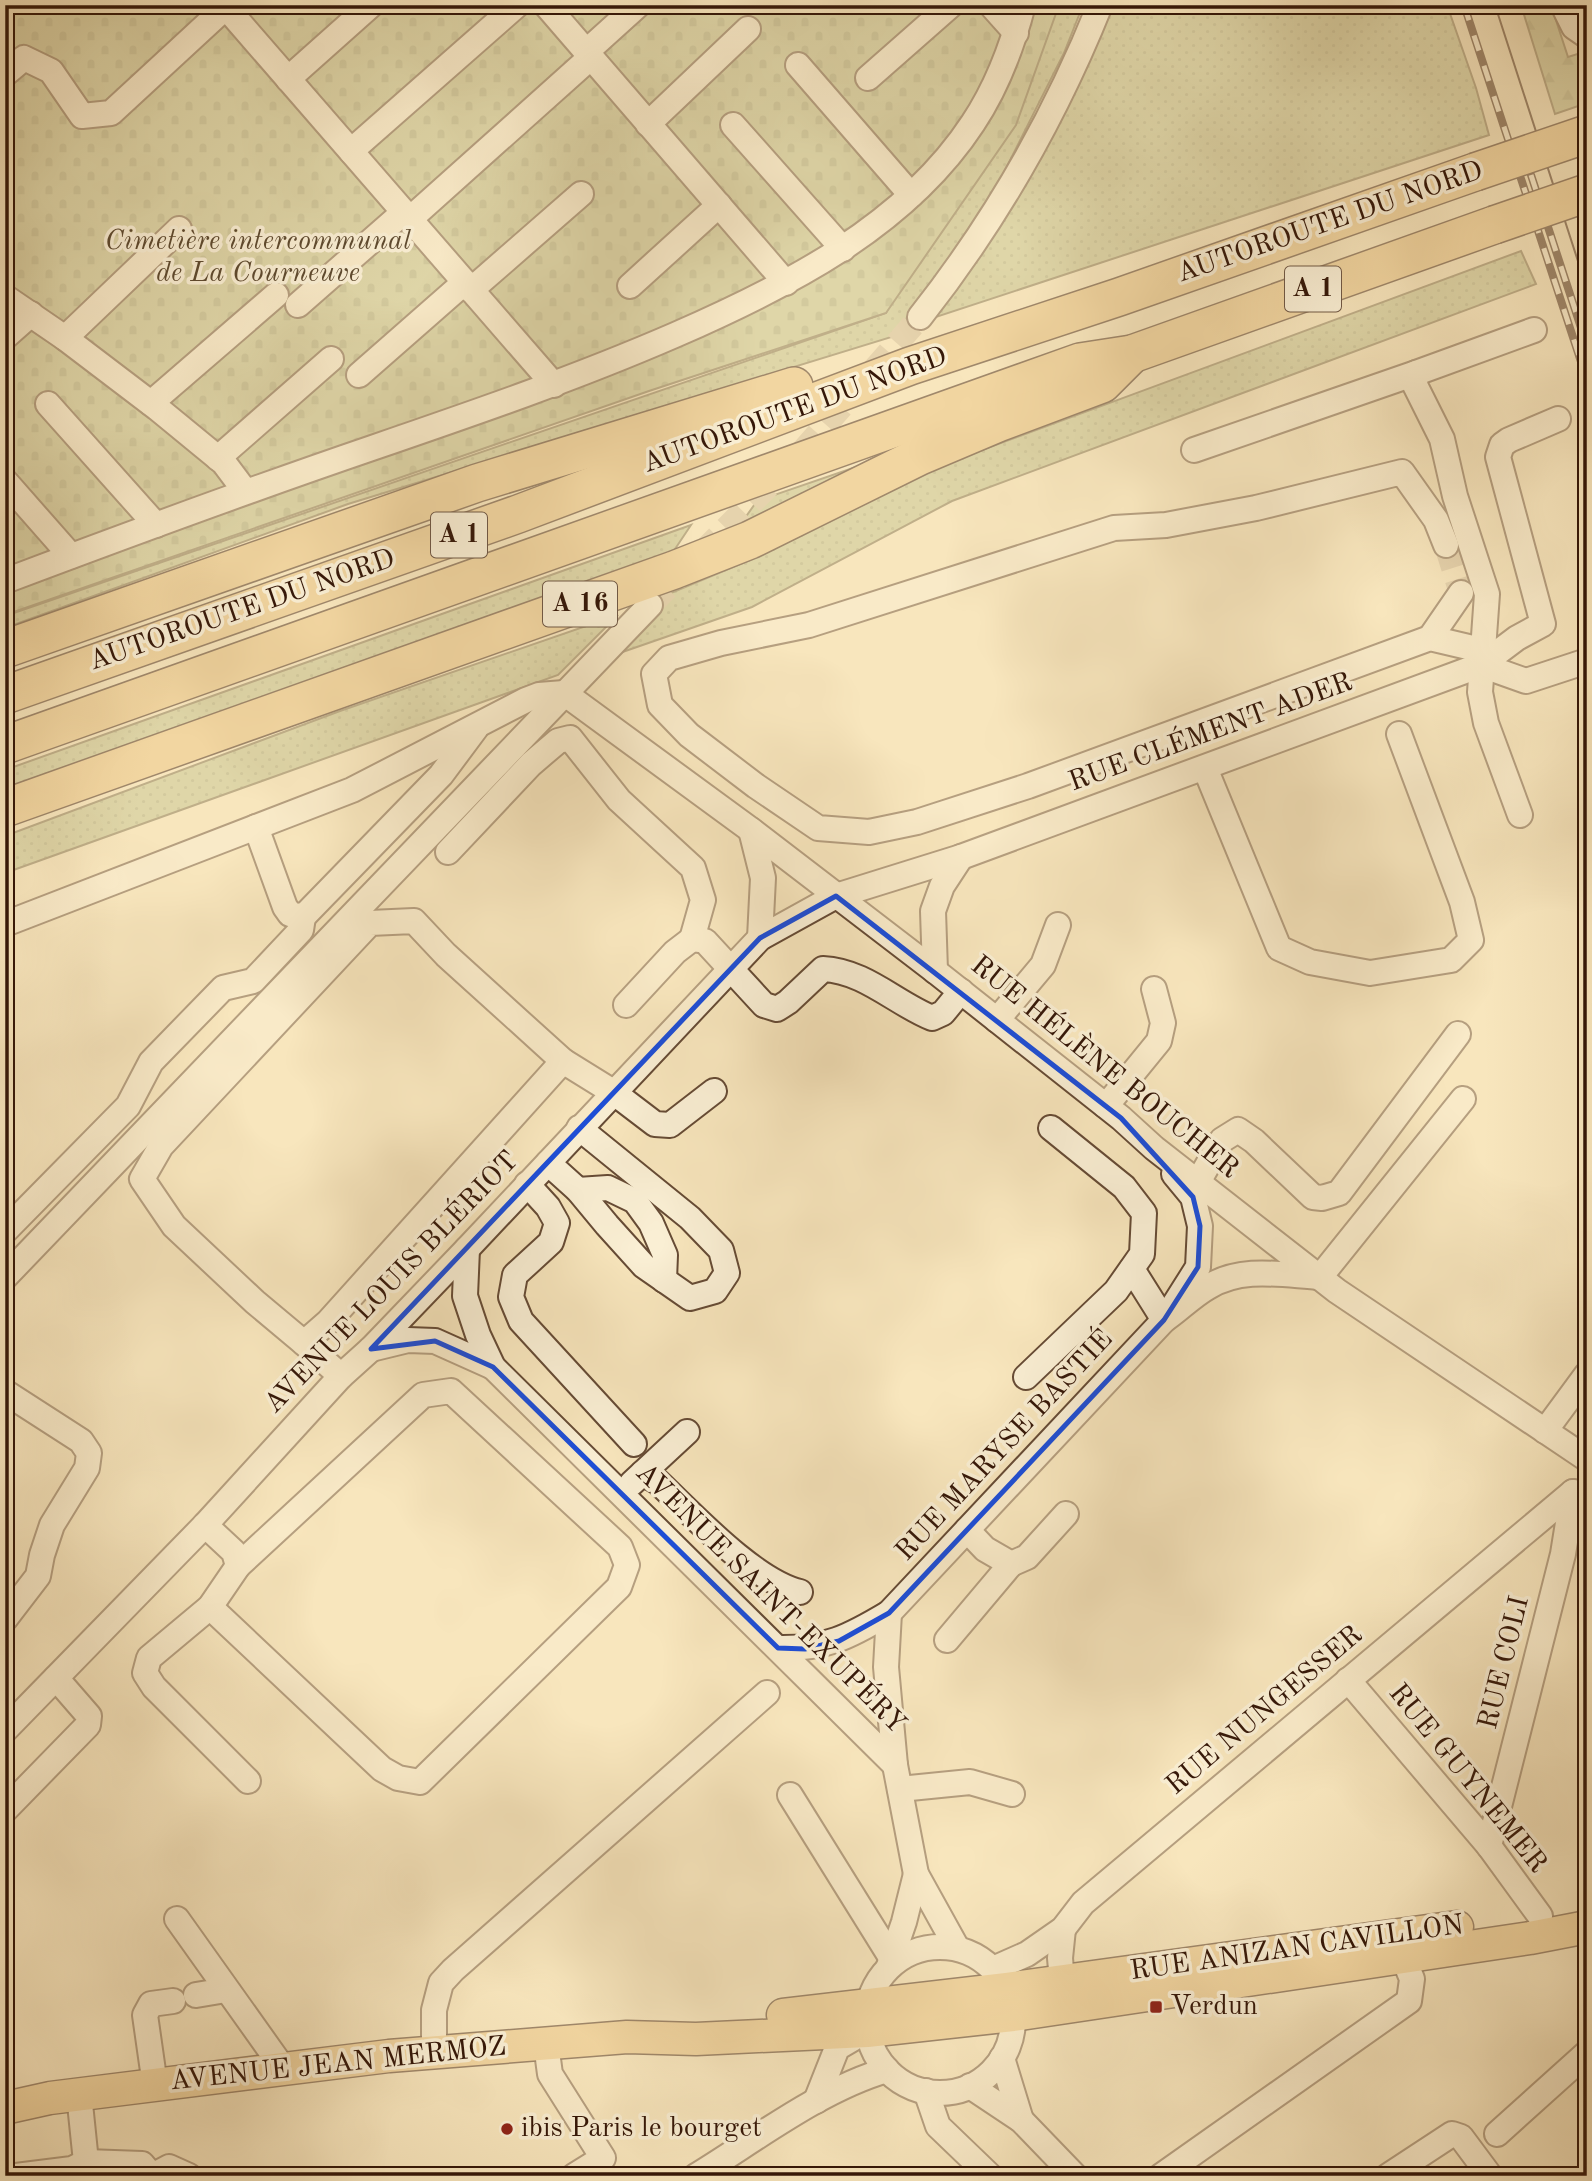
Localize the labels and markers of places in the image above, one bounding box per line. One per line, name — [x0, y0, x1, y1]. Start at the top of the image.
place label: Verdun — [1170, 1993, 1258, 2021]
marker: Verdun — [1148, 1999, 1164, 2015]
place label: ibis Paris le bourget — [521, 2115, 762, 2143]
marker: ibis Paris le bourget — [499, 2121, 515, 2137]

